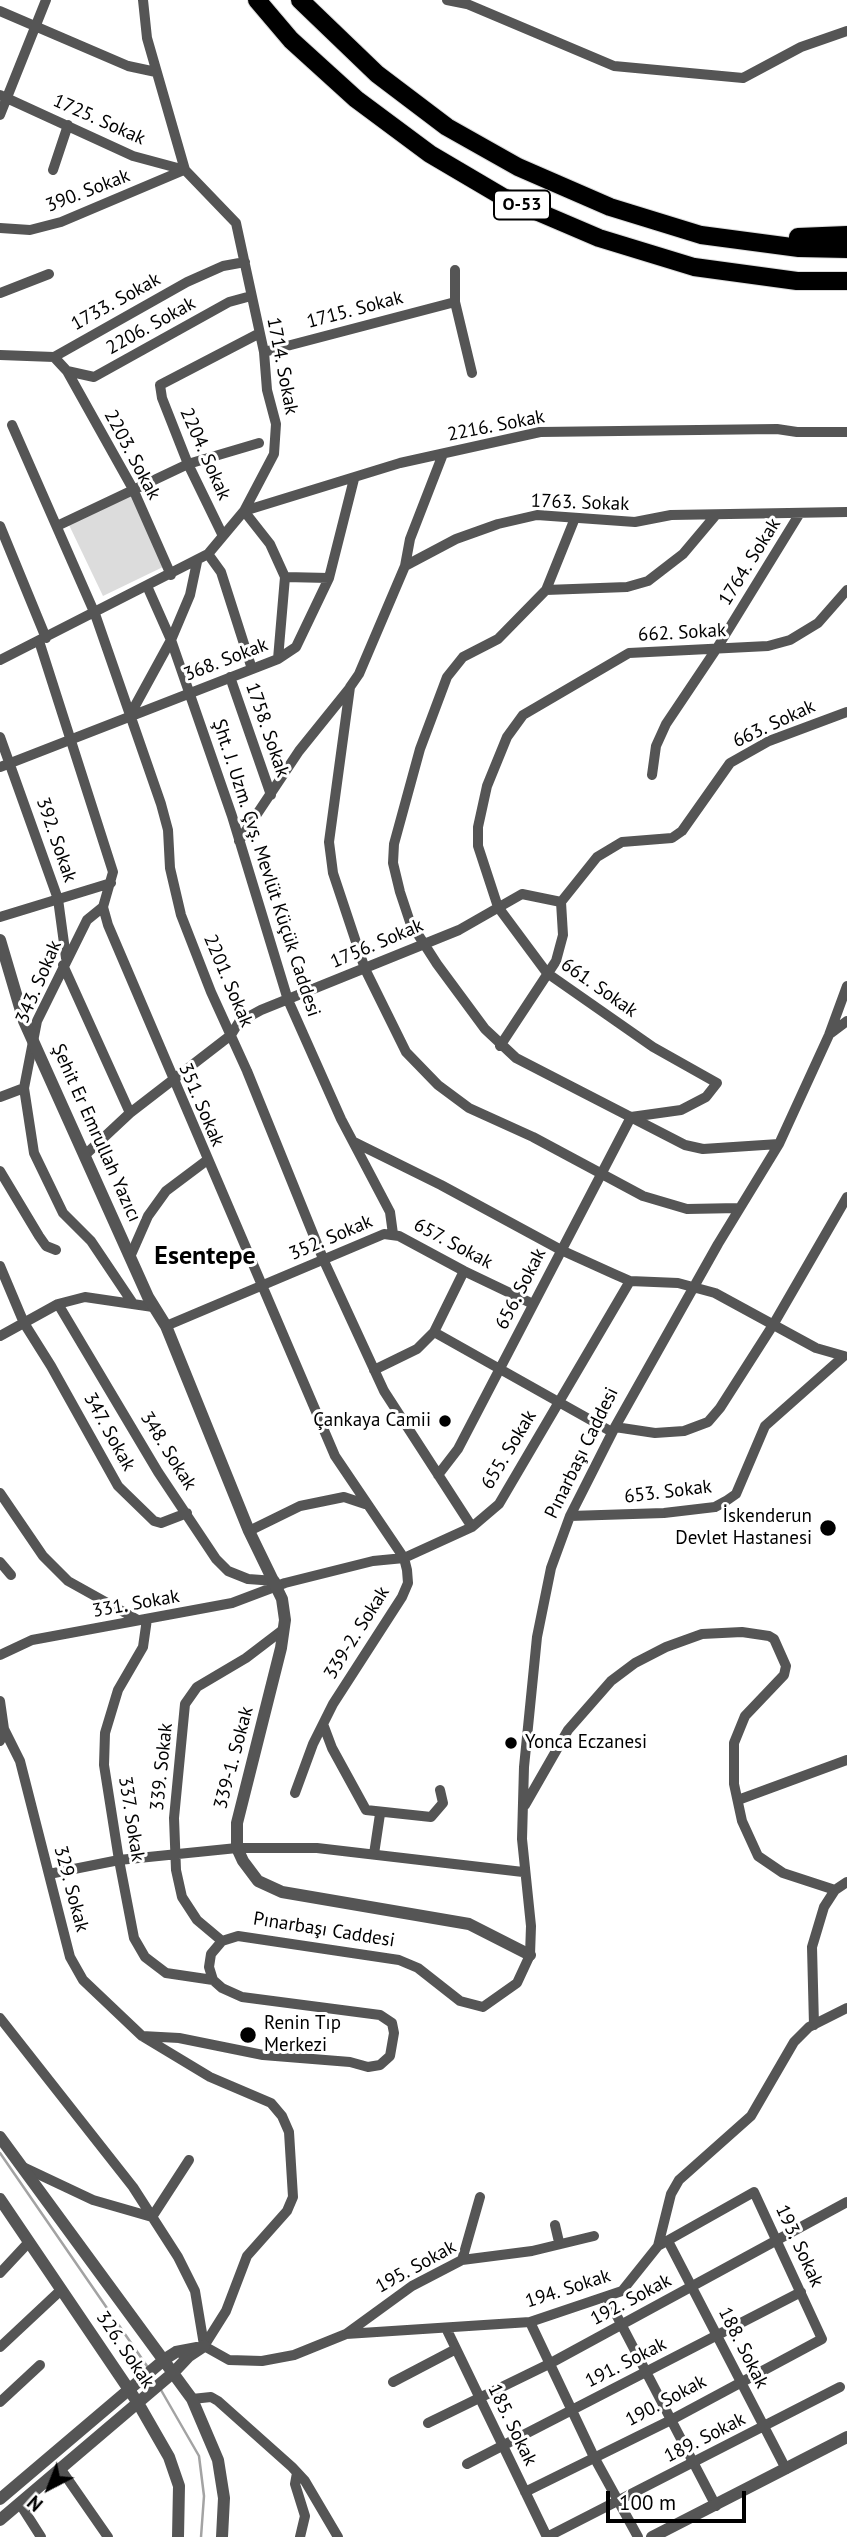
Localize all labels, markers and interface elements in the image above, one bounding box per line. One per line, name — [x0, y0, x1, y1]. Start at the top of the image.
street label: 1725. Sokak — [49, 90, 149, 150]
street label: 390. Sokak — [43, 165, 133, 217]
road number: O-53 — [494, 190, 550, 220]
street label: 1733. Sokak — [67, 268, 165, 336]
street label: 1715. Sokak — [304, 286, 406, 334]
street label: 2206. Sokak — [102, 292, 200, 360]
street label: 1714. Sokak — [261, 316, 303, 416]
street label: 2204. Sokak — [175, 404, 235, 504]
street label: 2216. Sokak — [446, 405, 546, 447]
street label: 2203. Sokak — [99, 406, 165, 504]
street label: 1763. Sokak — [530, 490, 630, 516]
street label: 1764. Sokak — [714, 514, 786, 610]
street label: 662. Sokak — [637, 619, 727, 647]
street label: 368. Sokak — [181, 634, 271, 686]
street label: 1758. Sokak — [240, 680, 294, 780]
street label: 663. Sokak — [729, 695, 819, 753]
street label: Şht. J. Uzm. Çvş. Mevlüt Küçük Caddesi — [207, 716, 325, 1020]
street label: 392. Sokak — [31, 795, 81, 885]
street label: 1756. Sokak — [327, 914, 427, 974]
street label: 2201. Sokak — [198, 931, 258, 1031]
street label: 343. Sokak — [11, 937, 67, 1027]
street label: 661. Sokak — [556, 953, 642, 1023]
street label: Şehit Er Emrullah Yazıcı — [46, 1040, 146, 1226]
street label: 351. Sokak — [173, 1060, 229, 1150]
street label: 352. Sokak — [286, 1210, 376, 1266]
street label: 657. Sokak — [410, 1214, 496, 1274]
district label: Esentepe — [154, 1241, 256, 1273]
street label: 656. Sokak — [491, 1245, 551, 1333]
street label: Pınarbaşı Caddesi — [540, 1384, 624, 1522]
street label: 347. Sokak — [78, 1389, 140, 1475]
street label: 655. Sokak — [477, 1406, 541, 1494]
street label: 348. Sokak — [135, 1408, 201, 1494]
place label: Çankaya Camii — [313, 1410, 431, 1432]
marker: Çankaya Camii — [437, 1413, 453, 1429]
street label: 653. Sokak — [623, 1475, 713, 1509]
place label: İskenderun Devlet Hastanesi — [675, 1506, 812, 1550]
marker: İskenderun Devlet Hastanesi — [818, 1518, 838, 1538]
street label: 339-2. Sokak — [319, 1582, 395, 1684]
street label: 331. Sokak — [91, 1585, 181, 1623]
street label: 339-1. Sokak — [209, 1704, 259, 1812]
street label: 339. Sokak — [146, 1722, 178, 1812]
place label: Yonca Eczanesi — [525, 1732, 647, 1754]
marker: Yonca Eczanesi — [503, 1735, 519, 1751]
street label: 337. Sokak — [113, 1775, 149, 1863]
street label: 329. Sokak — [49, 1843, 93, 1935]
street label: Pınarbaşı Caddesi — [252, 1908, 396, 1952]
place label: Renin Tıp Merkezi — [264, 2013, 341, 2057]
marker: Renin Tıp Merkezi — [238, 2025, 258, 2045]
street label: 193. Sokak — [770, 2201, 828, 2291]
street label: 195. Sokak — [372, 2236, 460, 2298]
street label: 194. Sokak — [523, 2265, 613, 2313]
street label: 192. Sokak — [587, 2269, 675, 2331]
street label: 188. Sokak — [713, 2304, 773, 2392]
street label: 326. Sokak — [91, 2307, 159, 2393]
street label: 191. Sokak — [582, 2333, 670, 2393]
street label: 190. Sokak — [622, 2370, 710, 2432]
street label: 185. Sokak — [482, 2380, 542, 2470]
street label: 189. Sokak — [661, 2408, 749, 2468]
north arrow — [14, 2453, 84, 2523]
scale bar — [609, 2478, 749, 2522]
text: 100 m — [619, 2489, 676, 2516]
text: N — [22, 2491, 48, 2517]

